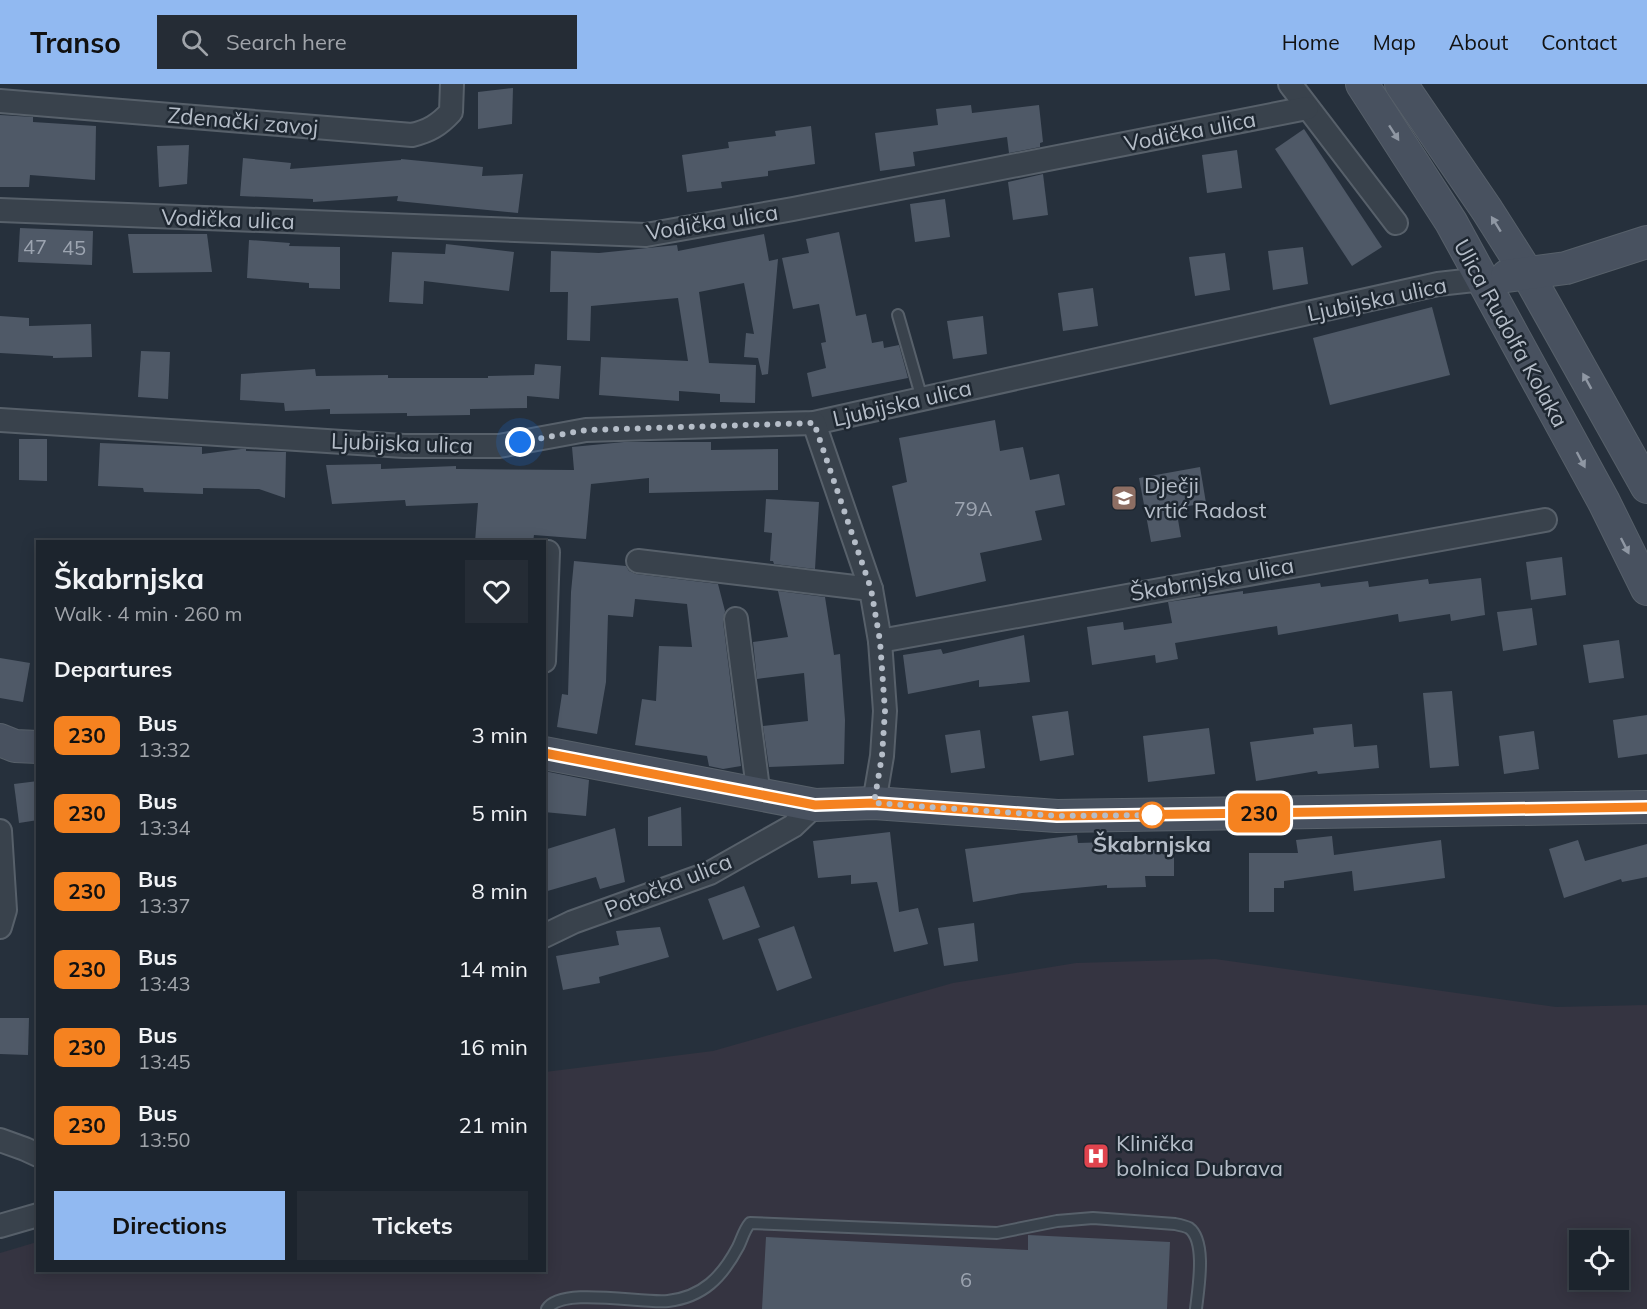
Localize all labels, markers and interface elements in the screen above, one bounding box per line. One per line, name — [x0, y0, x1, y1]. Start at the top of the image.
search box — [157, 15, 577, 69]
text: Transo — [30, 25, 121, 60]
icon: search — [178, 26, 211, 59]
text: Search here — [226, 28, 347, 56]
text: Home — [1282, 29, 1340, 55]
text: Map — [1373, 29, 1416, 55]
text: About — [1449, 29, 1508, 55]
text: Contact — [1541, 29, 1617, 55]
street label: Zdenački zavoj — [167, 100, 319, 142]
street label: Vodička ulica — [1122, 105, 1258, 157]
one-way arrow — [1388, 125, 1399, 141]
street label: Vodička ulica — [644, 198, 780, 246]
street label: Vodička ulica — [161, 203, 295, 235]
one-way arrow — [1490, 216, 1501, 232]
house number: 47 — [23, 234, 47, 259]
street label: Ulica Rudolfa Kolaka — [1448, 234, 1574, 432]
house number: 45 — [62, 235, 86, 260]
street label: Ljubijska ulica — [1305, 271, 1449, 327]
one-way arrow — [1582, 372, 1592, 389]
street label: Ljubijska ulica — [830, 373, 974, 433]
street label: Ljubijska ulica — [331, 427, 473, 459]
your location — [505, 427, 535, 457]
one-way arrow — [1576, 451, 1586, 468]
place label: Dječji vrtić Radost — [1144, 471, 1267, 524]
school or university icon: Dječji vrtić Radost — [1109, 483, 1139, 513]
house number: 79A — [954, 496, 993, 521]
one-way arrow — [1621, 537, 1630, 554]
street label: Škabrnjska ulica — [1128, 551, 1296, 607]
button: heart — [465, 560, 528, 623]
text: Škabrnjska — [54, 561, 204, 596]
text: Walk · 4 min · 260 m — [54, 601, 242, 626]
text: Departures — [54, 655, 172, 683]
text: Bus — [138, 709, 177, 737]
text: 3 min — [472, 721, 528, 749]
text: 230 — [68, 722, 106, 748]
text: 13:32 — [138, 737, 191, 762]
text: Bus — [138, 787, 177, 815]
line badge: 230 — [1224, 794, 1294, 832]
text: 5 min — [472, 799, 528, 827]
text: 230 — [68, 800, 106, 826]
text: 230 — [1240, 800, 1278, 826]
marker: Škabrnjska — [1139, 802, 1165, 828]
text: 13:34 — [138, 815, 191, 840]
place label: Škabrnjska — [1093, 830, 1211, 858]
street label: Potočka ulica — [600, 847, 736, 923]
text: Bus — [138, 865, 177, 893]
text: 8 min — [472, 877, 528, 905]
text: 230 — [68, 878, 106, 904]
text: 13:37 — [138, 893, 191, 918]
text: Bus — [138, 943, 177, 971]
text: 14 min — [458, 955, 528, 983]
text: 230 — [68, 956, 106, 982]
text: 13:43 — [138, 971, 191, 996]
text: Bus — [138, 1021, 177, 1049]
text: 16 min — [458, 1033, 528, 1061]
text: 230 — [68, 1034, 106, 1060]
text: 13:45 — [138, 1049, 191, 1074]
text: Bus — [138, 1099, 177, 1127]
text: 21 min — [458, 1111, 528, 1139]
text: 230 — [68, 1112, 106, 1138]
text: 13:50 — [138, 1127, 191, 1152]
place label: Klinička bolnica Dubrava — [1116, 1129, 1283, 1182]
hospital icon: Klinička bolnica Dubrava — [1081, 1141, 1111, 1171]
button: Directions — [54, 1191, 285, 1260]
button: Tickets — [297, 1191, 528, 1260]
map controls — [1569, 1230, 1629, 1290]
button: locate — [1569, 1230, 1629, 1290]
house number: 6 — [960, 1267, 972, 1292]

